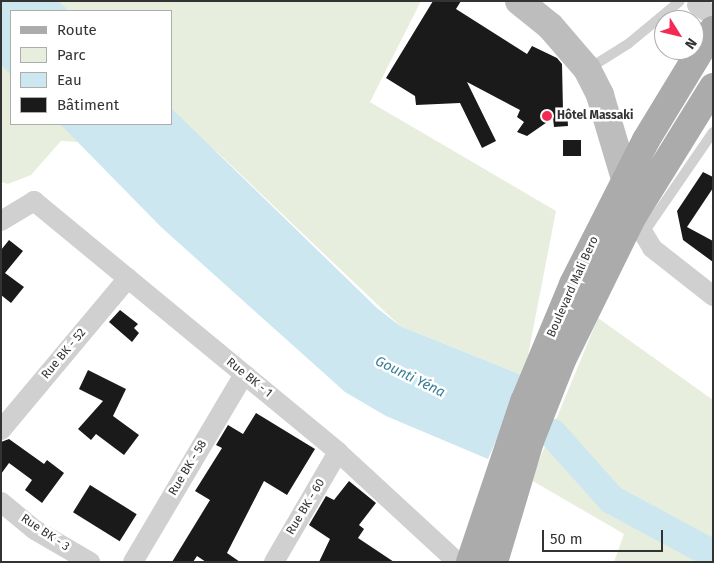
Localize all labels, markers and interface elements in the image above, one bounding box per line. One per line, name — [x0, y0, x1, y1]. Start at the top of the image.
legend — [10, 10, 172, 125]
north arrow — [654, 10, 704, 60]
text: Route — [57, 21, 97, 39]
text: N — [681, 35, 700, 52]
text: Parc — [57, 46, 86, 64]
text: Eau — [57, 71, 82, 89]
text: Bâtiment — [57, 96, 119, 114]
place label: Hôtel Massaki — [557, 109, 633, 123]
marker: Hôtel Massaki — [541, 110, 553, 122]
street label: Boulevard Mali Bero — [544, 234, 602, 340]
street label: Rue BK - 52 — [39, 326, 89, 382]
water label: Gounti Yéna — [372, 353, 448, 401]
street label: Rue BK - 1 — [223, 355, 275, 401]
street label: Rue BK - 58 — [166, 438, 210, 498]
street label: Rue BK - 60 — [284, 476, 328, 538]
street label: Rue BK - 3 — [18, 512, 72, 554]
scale bar — [544, 520, 665, 552]
text: 50 m — [550, 530, 583, 548]

